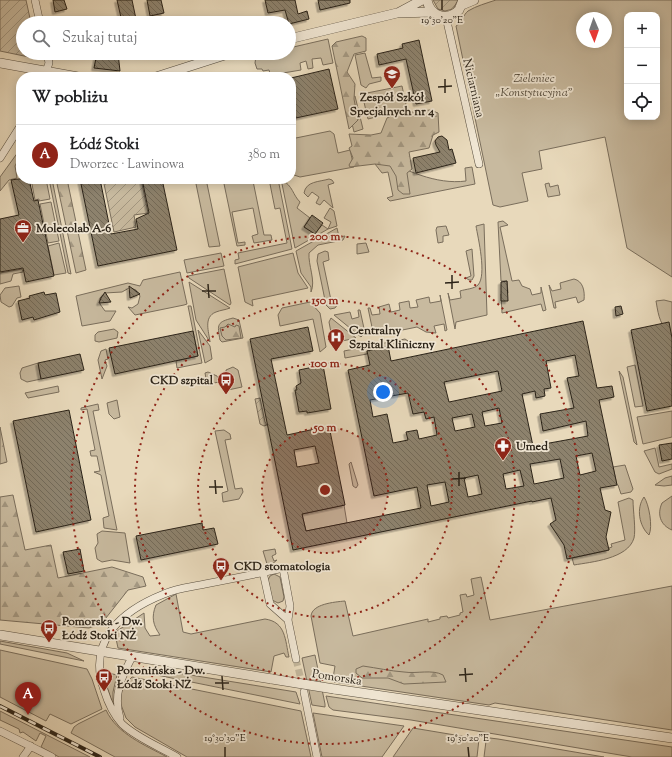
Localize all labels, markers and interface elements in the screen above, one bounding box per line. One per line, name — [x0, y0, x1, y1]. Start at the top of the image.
north arrow — [576, 12, 612, 48]
map controls — [624, 12, 660, 120]
button: + — [624, 12, 660, 48]
text: 19°30'20"E — [421, 13, 463, 28]
search box — [16, 16, 296, 60]
icon: search — [30, 27, 52, 49]
text: Szukaj tutaj — [62, 28, 137, 49]
button: − — [624, 48, 660, 84]
street label: Niciarniana — [457, 57, 489, 120]
school or university icon: Zespół Szkół Specjalnych nr 4 — [382, 64, 402, 89]
park label: Zieleniec „Konstytucyjna” — [495, 70, 573, 102]
button: locate — [624, 84, 660, 120]
text: W pobliżu — [32, 86, 108, 110]
place label: Zespół Szkół Specjalnych nr 4 — [350, 89, 434, 121]
text: Łódź Stoki — [70, 135, 139, 156]
text: A — [40, 146, 50, 164]
text: 380 m — [248, 146, 280, 164]
text: Dworzec · Lawinowa — [70, 156, 184, 174]
office icon: Molecolab A-6 — [13, 218, 33, 243]
place label: Molecolab A-6 — [35, 220, 111, 238]
text: 200 m — [310, 228, 340, 246]
text: 150 m — [310, 292, 339, 310]
place label: Centralny Szpital Kliniczny — [349, 322, 435, 354]
hospital icon: Centralny Szpital Kliniczny — [326, 327, 346, 352]
text: 100 m — [309, 355, 340, 373]
bus stop icon: CKD szpital — [216, 370, 236, 395]
place label: CKD szpital — [150, 372, 214, 390]
your location — [373, 382, 393, 402]
text: 50 m — [313, 419, 337, 437]
pharmacy icon: Umed — [493, 436, 513, 461]
place label: Umed — [515, 438, 548, 456]
centre of rings — [318, 483, 332, 497]
bus stop icon: CKD stomatologia — [211, 556, 231, 581]
place label: CKD stomatologia — [234, 558, 331, 576]
place label: Pomorska - Dw. Łódź Stoki NŻ — [61, 613, 143, 645]
bus stop icon: Pomorska - Dw. Łódź Stoki NŻ — [39, 618, 59, 643]
place label: Poronińska - Dw. Łódź Stoki NŻ — [116, 662, 205, 694]
street label: Pomorska — [311, 665, 364, 691]
bus stop icon: Poronińska - Dw. Łódź Stoki NŻ — [94, 667, 114, 692]
pin: A — [15, 682, 41, 715]
text: 19°30'30"E — [204, 731, 246, 746]
text: 19°30'20"E — [447, 731, 489, 746]

